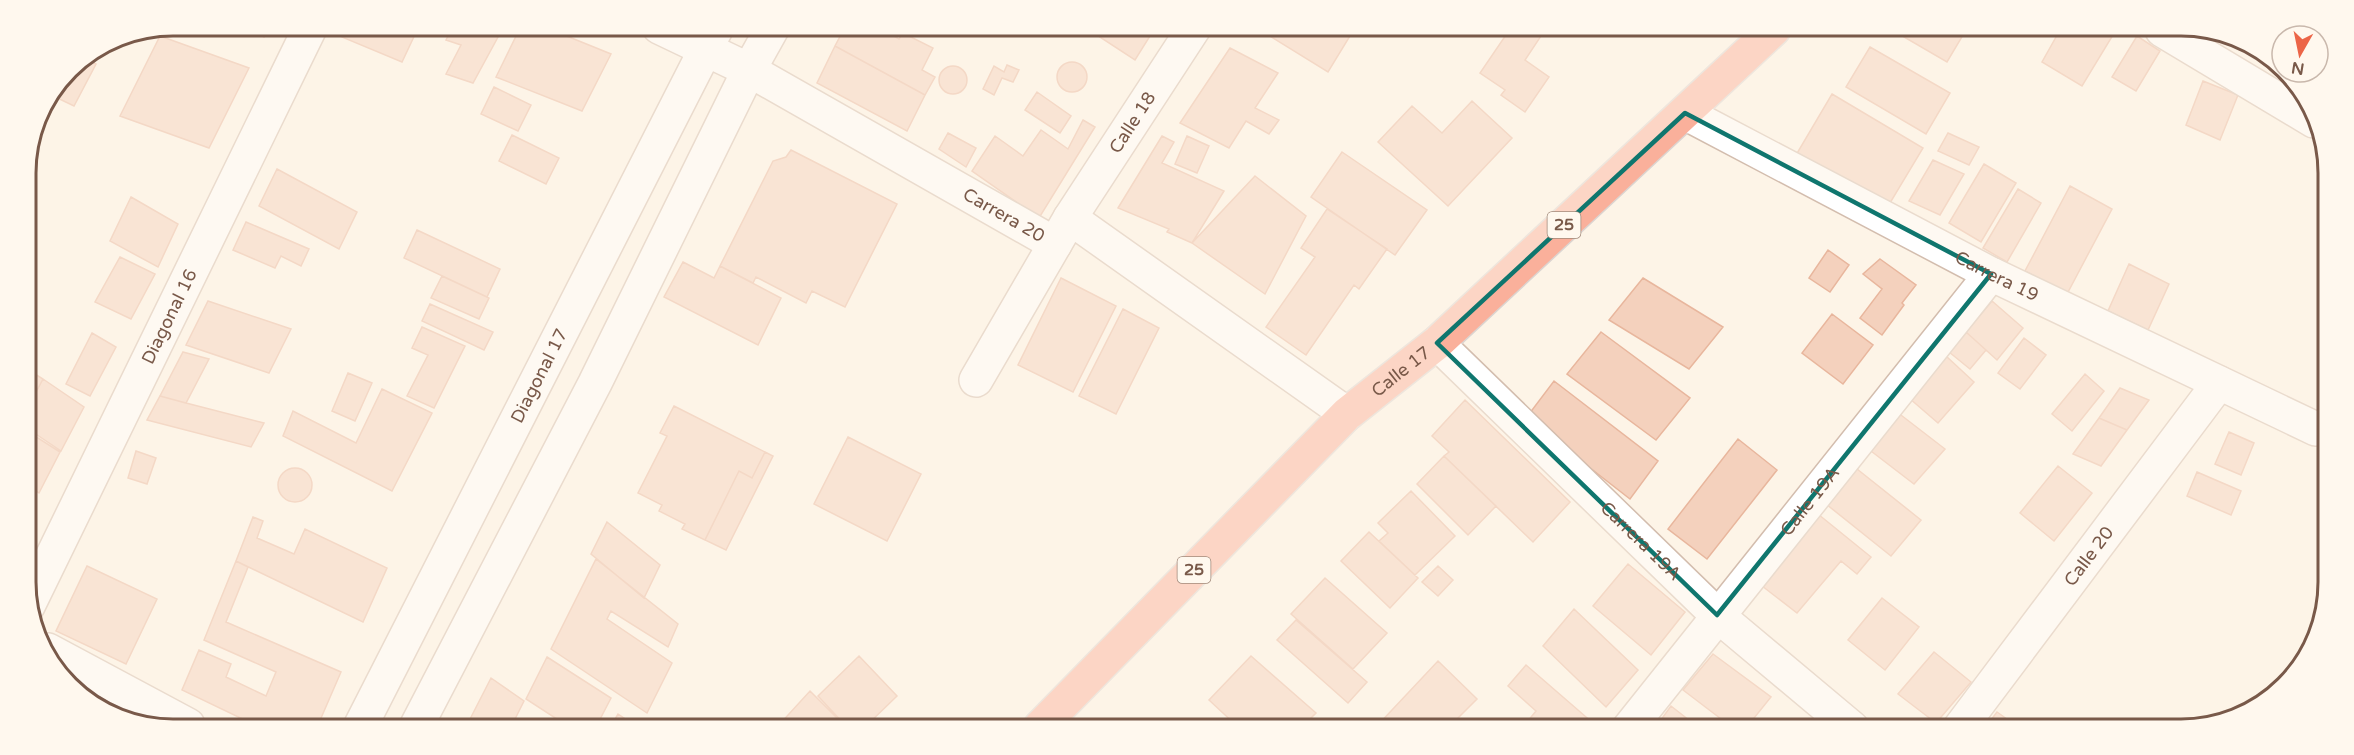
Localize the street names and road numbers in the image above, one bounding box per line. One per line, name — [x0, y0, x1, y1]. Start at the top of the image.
street label: Calle 18 — [1104, 88, 1160, 157]
street label: Carrera 20 — [959, 183, 1049, 247]
road number: 25 — [1548, 212, 1580, 238]
street label: Carrera 19 — [1951, 246, 2042, 306]
street label: Diagonal 16 — [137, 265, 202, 368]
street label: Diagonal 17 — [506, 325, 572, 427]
street label: Calle 17 — [1367, 341, 1435, 402]
street label: Calle 19A — [1775, 462, 1844, 540]
street label: Carrera 19A — [1596, 497, 1686, 585]
street label: Calle 20 — [2059, 522, 2118, 591]
road number: 25 — [1178, 557, 1210, 583]

